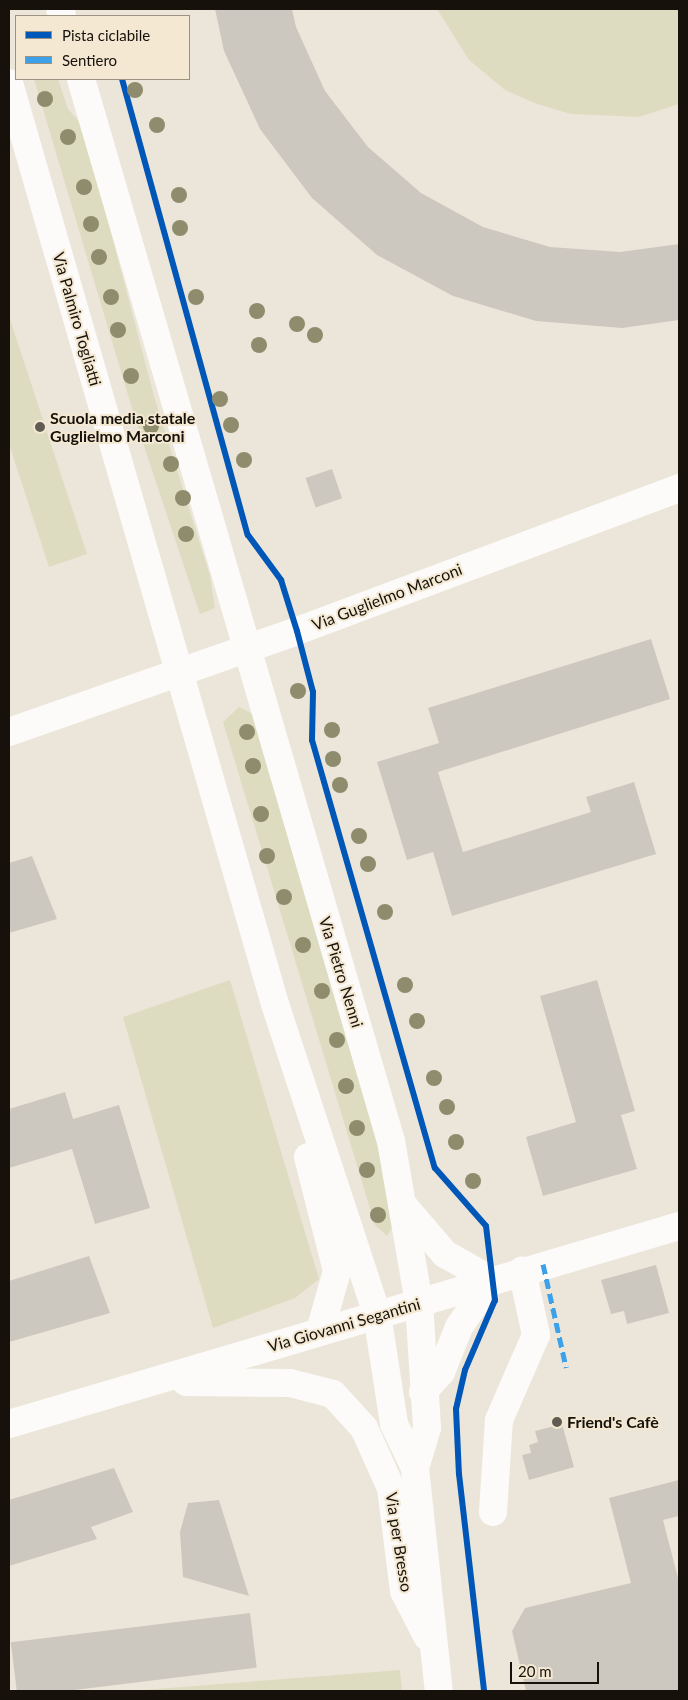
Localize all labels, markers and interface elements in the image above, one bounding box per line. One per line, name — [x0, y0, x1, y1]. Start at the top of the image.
legend — [15, 15, 190, 80]
text: Pista ciclabile — [62, 26, 150, 44]
text: Sentiero — [62, 51, 117, 69]
street label: Via Palmiro Togliatti — [49, 250, 105, 388]
place label: Scuola media statale Guglielmo Marconi — [50, 408, 195, 446]
marker: Scuola media statale Guglielmo Marconi — [34, 421, 46, 433]
street label: Via Guglielmo Marconi — [309, 560, 465, 634]
street label: Via Pietro Nenni — [315, 914, 367, 1030]
street label: Via Giovanni Segantini — [266, 1294, 422, 1356]
place label: Friend's Cafè — [567, 1412, 659, 1432]
marker: Friend's Cafè — [551, 1416, 563, 1428]
street label: Via per Bresso — [382, 1491, 416, 1593]
scale bar — [513, 1652, 602, 1684]
text: 20 m — [518, 1662, 552, 1680]

